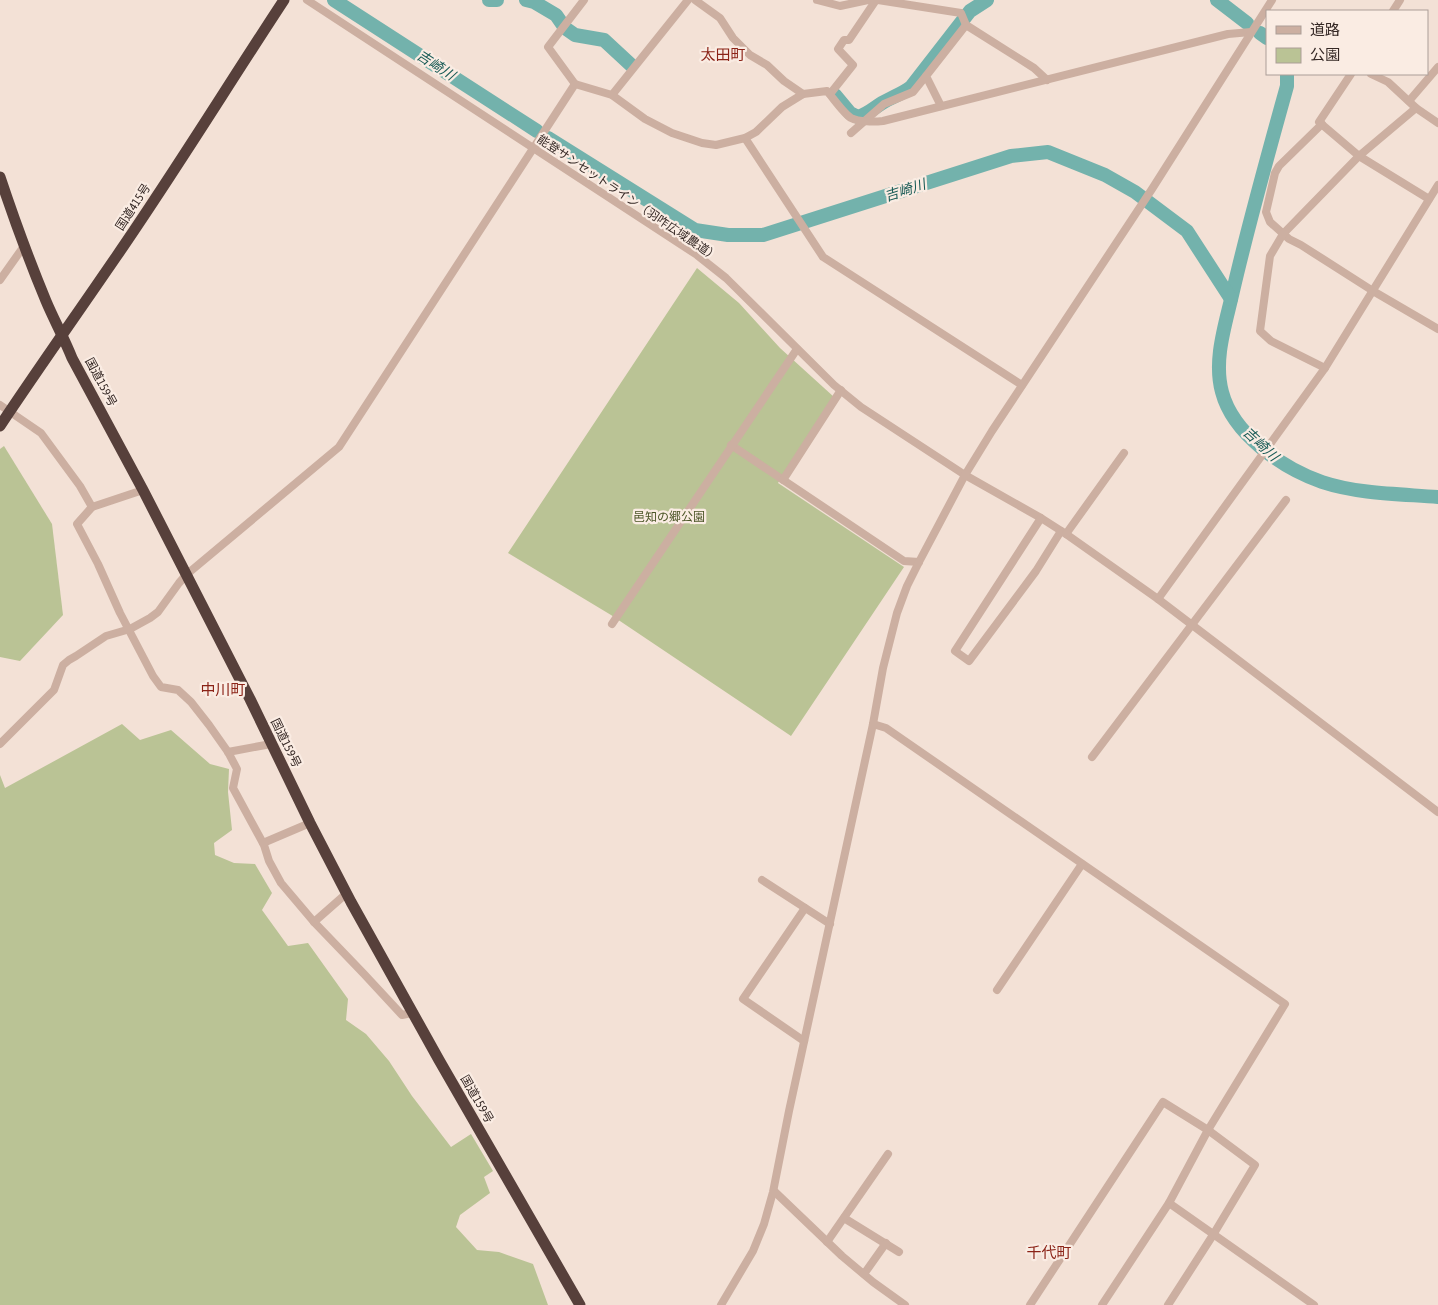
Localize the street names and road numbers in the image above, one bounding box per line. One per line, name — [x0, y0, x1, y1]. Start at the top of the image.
street label: 能登サンセットライン（羽咋広域農道） — [535, 132, 721, 264]
street label: 国道415号 — [113, 181, 153, 233]
street label: 国道159号 — [82, 355, 120, 409]
street label: 国道159号 — [268, 716, 304, 770]
street label: 国道159号 — [458, 1073, 496, 1125]

